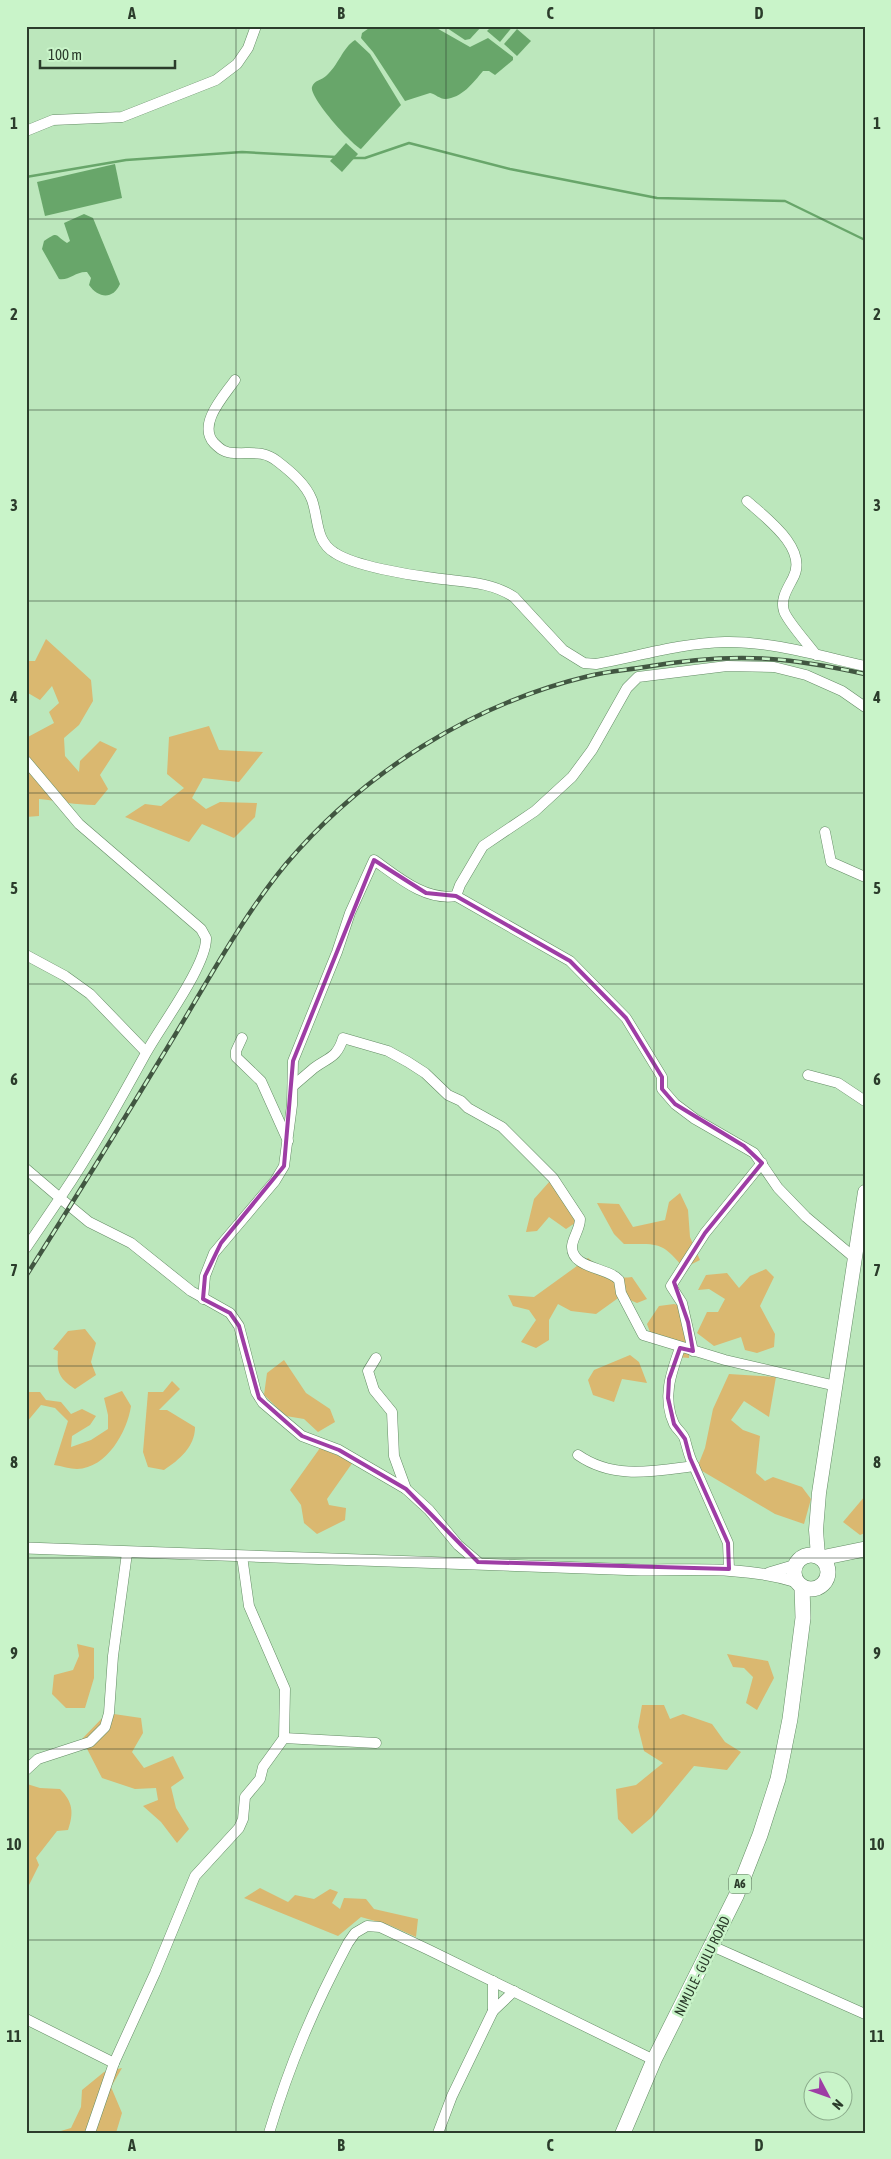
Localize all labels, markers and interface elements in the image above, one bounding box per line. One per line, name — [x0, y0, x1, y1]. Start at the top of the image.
text: A — [127, 4, 136, 22]
text: B — [337, 4, 345, 22]
text: C — [546, 4, 554, 22]
text: D — [755, 4, 764, 22]
scale bar — [40, 38, 175, 70]
text: 100 m — [48, 46, 82, 63]
text: 1 — [10, 114, 18, 132]
text: 1 — [873, 114, 881, 132]
text: 2 — [10, 305, 18, 323]
text: 2 — [873, 305, 881, 323]
text: 3 — [10, 496, 18, 514]
text: 3 — [873, 496, 881, 514]
text: 4 — [9, 688, 18, 706]
text: 4 — [872, 688, 881, 706]
text: 5 — [10, 879, 18, 897]
text: 5 — [873, 879, 881, 897]
text: 6 — [10, 1070, 18, 1088]
text: 6 — [873, 1070, 881, 1088]
text: 7 — [10, 1261, 18, 1279]
text: 7 — [873, 1261, 881, 1279]
text: 8 — [10, 1453, 18, 1471]
text: 8 — [873, 1453, 881, 1471]
text: 9 — [10, 1644, 18, 1662]
text: 9 — [873, 1644, 881, 1662]
text: 10 — [6, 1835, 22, 1853]
text: 10 — [869, 1835, 885, 1853]
road number: A6 — [729, 1875, 751, 1894]
street label: NIMULE - GULU ROAD — [671, 1913, 733, 2019]
text: 11 — [6, 2027, 22, 2045]
text: 11 — [869, 2027, 885, 2045]
north arrow — [804, 2072, 854, 2122]
text: N — [829, 2096, 847, 2113]
text: A — [127, 2136, 136, 2154]
text: B — [337, 2136, 345, 2154]
text: C — [546, 2136, 554, 2154]
text: D — [755, 2136, 764, 2154]

